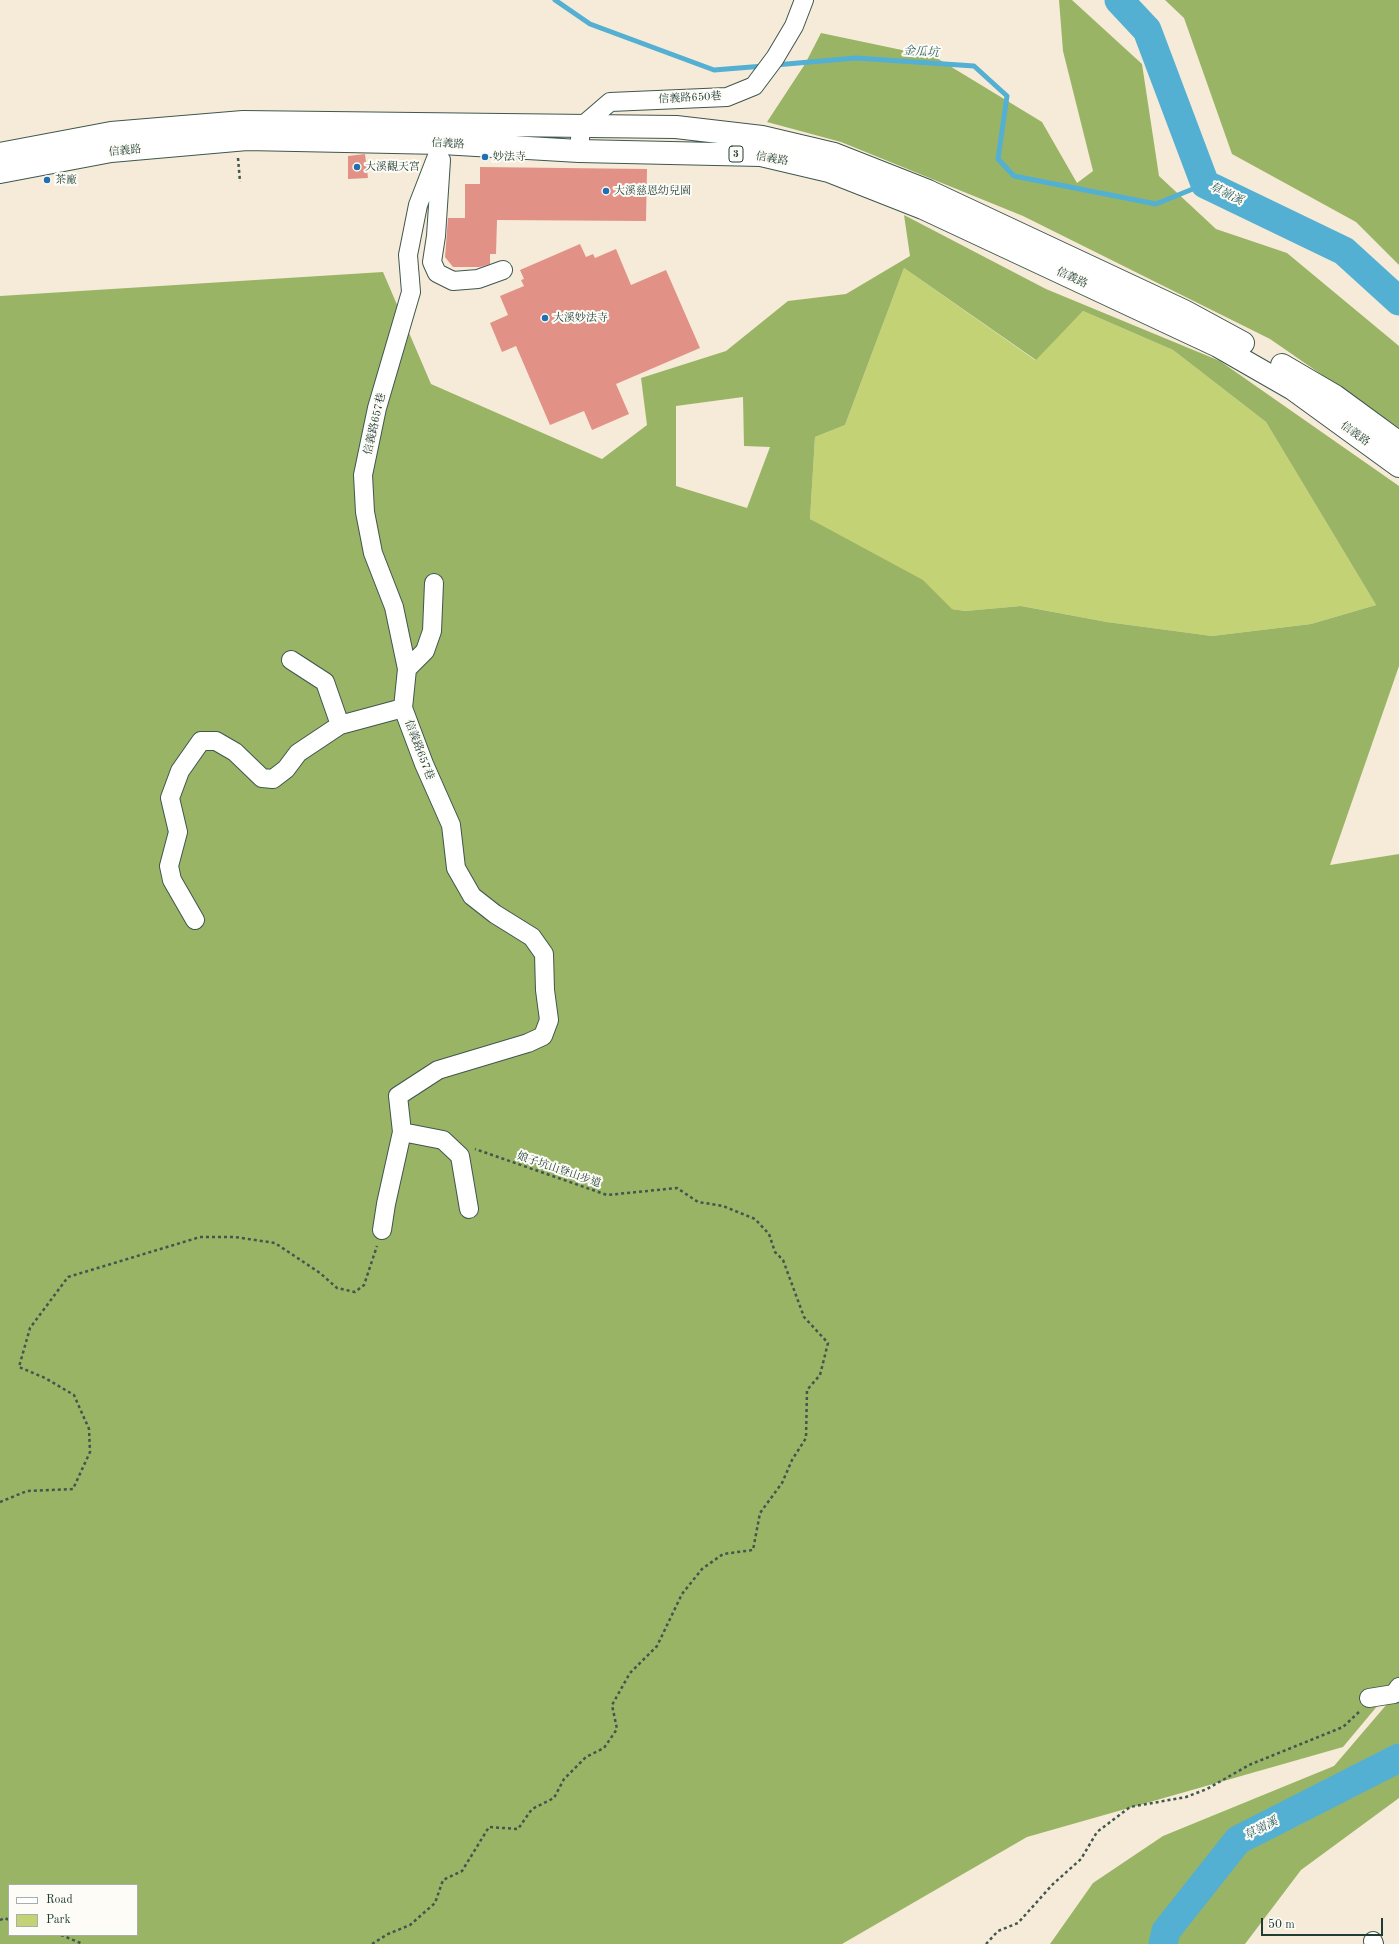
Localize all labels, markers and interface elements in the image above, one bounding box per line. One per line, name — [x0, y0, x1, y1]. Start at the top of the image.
water label: 金瓜坑 — [903, 44, 939, 60]
street label: 信義路650巷 — [658, 90, 722, 106]
street label: 信義路 — [431, 137, 465, 151]
street label: 信義路 — [108, 143, 142, 159]
road number: 3 — [729, 146, 743, 162]
place label: 妙法寺 — [493, 150, 526, 164]
street label: 信義路 — [755, 150, 789, 168]
marker: 妙法寺 — [480, 152, 490, 162]
place label: 大溪觀天宮 — [365, 160, 420, 174]
marker: 大溪觀天宮 — [352, 162, 362, 172]
place label: 茶廠 — [55, 173, 77, 187]
marker: 茶廠 — [42, 175, 52, 185]
water label: 草嶺溪 — [1207, 180, 1245, 208]
place label: 大溪慈恩幼兒園 — [614, 184, 691, 198]
marker: 大溪慈恩幼兒園 — [601, 186, 611, 196]
street label: 信義路 — [1054, 265, 1090, 291]
place label: 大溪妙法寺 — [553, 311, 608, 325]
marker: 大溪妙法寺 — [540, 313, 550, 323]
street label: 信義路657巷 — [361, 392, 389, 456]
street label: 信義路 — [1338, 419, 1372, 449]
street label: 信義路657巷 — [402, 718, 436, 782]
street label: 娘子坑山登山步道 — [515, 1149, 603, 1191]
water label: 草嶺溪 — [1242, 1814, 1280, 1844]
legend — [8, 1884, 138, 1936]
text: Road — [46, 1894, 73, 1906]
scale bar — [1263, 1910, 1385, 1936]
text: Park — [46, 1914, 71, 1926]
text: 50 m — [1268, 1919, 1295, 1931]

